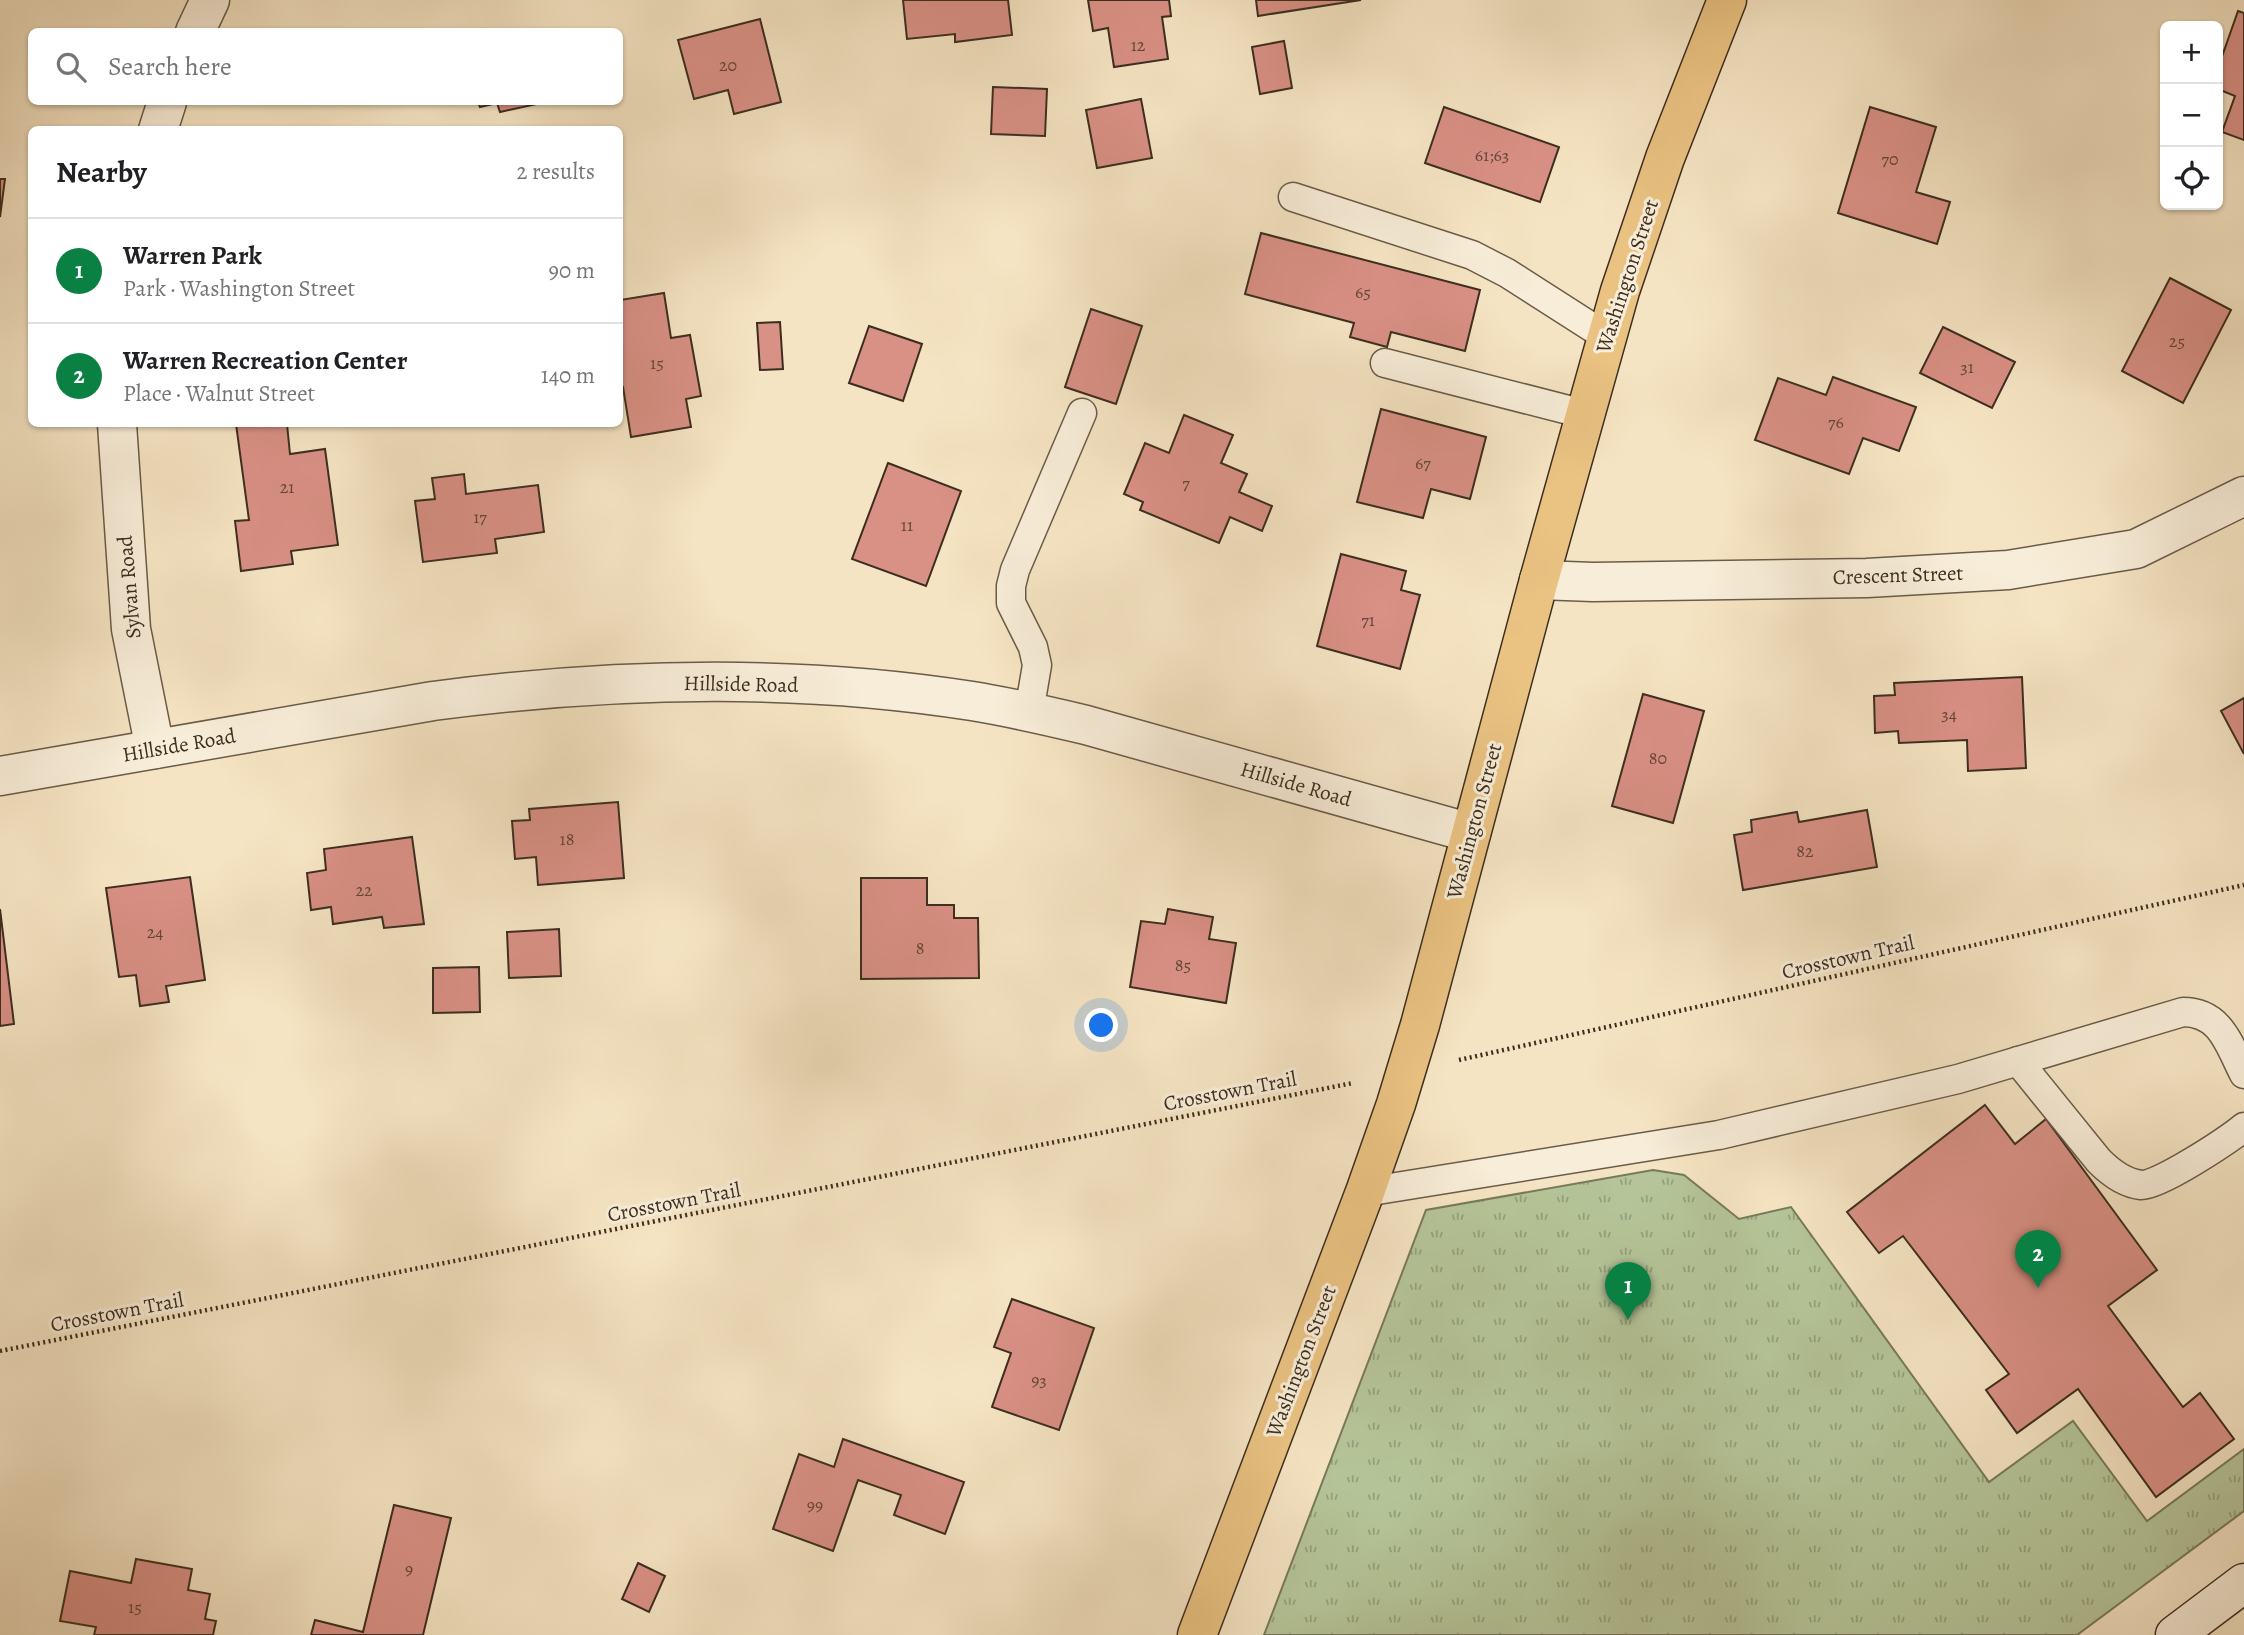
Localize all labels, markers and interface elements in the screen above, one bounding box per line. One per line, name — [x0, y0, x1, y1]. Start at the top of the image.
map controls — [2160, 21, 2223, 210]
button: + — [2160, 21, 2223, 84]
search box — [28, 28, 623, 105]
house number: 12 — [1131, 33, 1146, 57]
icon: search — [52, 48, 90, 86]
text: Search here — [108, 49, 232, 84]
house number: 20 — [719, 53, 737, 77]
button: − — [2160, 84, 2223, 147]
house number: 61;63 — [1475, 143, 1509, 167]
house number: 70 — [1881, 147, 1899, 171]
button: locate — [2160, 147, 2223, 210]
text: Nearby — [56, 152, 147, 192]
text: 2 results — [517, 156, 595, 187]
street label: Washington Street — [1589, 196, 1665, 357]
text: Warren Park — [123, 238, 262, 273]
text: 1 — [75, 255, 83, 286]
text: 90 m — [549, 255, 595, 286]
text: Park · Washington Street — [123, 273, 355, 304]
house number: 65 — [1355, 280, 1371, 304]
house number: 25 — [2169, 329, 2185, 353]
text: Warren Recreation Center — [123, 343, 407, 378]
house number: 15 — [650, 351, 664, 375]
house number: 31 — [1960, 355, 1974, 379]
text: 2 — [73, 360, 85, 391]
text: 140 m — [541, 360, 595, 391]
text: Place · Walnut Street — [123, 378, 315, 409]
house number: 76 — [1828, 410, 1844, 434]
house number: 67 — [1415, 451, 1431, 475]
house number: 7 — [1182, 471, 1190, 495]
house number: 21 — [280, 475, 294, 499]
house number: 17 — [473, 505, 487, 529]
house number: 11 — [901, 513, 913, 537]
street label: Sylvan Road — [110, 534, 147, 640]
street label: Crescent Street — [1832, 559, 1964, 591]
house number: 71 — [1361, 608, 1375, 632]
street label: Hillside Road — [683, 669, 799, 699]
house number: 34 — [1941, 702, 1957, 726]
street label: Hillside Road — [120, 721, 239, 769]
street label: Washington Street — [1440, 740, 1508, 903]
house number: 80 — [1649, 746, 1667, 770]
street label: Hillside Road — [1237, 755, 1356, 813]
house number: 18 — [560, 827, 574, 851]
house number: 82 — [1796, 839, 1814, 863]
house number: 22 — [355, 878, 373, 902]
house number: 24 — [147, 920, 163, 944]
street label: Crosstown Trail — [1779, 928, 1917, 986]
house number: 8 — [916, 936, 924, 960]
house number: 85 — [1175, 953, 1191, 977]
your location — [1084, 1008, 1118, 1042]
street label: Crosstown Trail — [1161, 1064, 1299, 1118]
street label: Crosstown Trail — [605, 1175, 743, 1229]
pin: 2 — [2015, 1230, 2061, 1288]
pin: 1 — [1605, 1262, 1651, 1320]
street label: Washington Street — [1259, 1281, 1343, 1442]
street label: Crosstown Trail — [48, 1285, 186, 1339]
house number: 93 — [1031, 1368, 1047, 1392]
house number: 99 — [807, 1493, 823, 1517]
house number: 9 — [405, 1557, 413, 1581]
house number: 15 — [128, 1595, 142, 1619]

